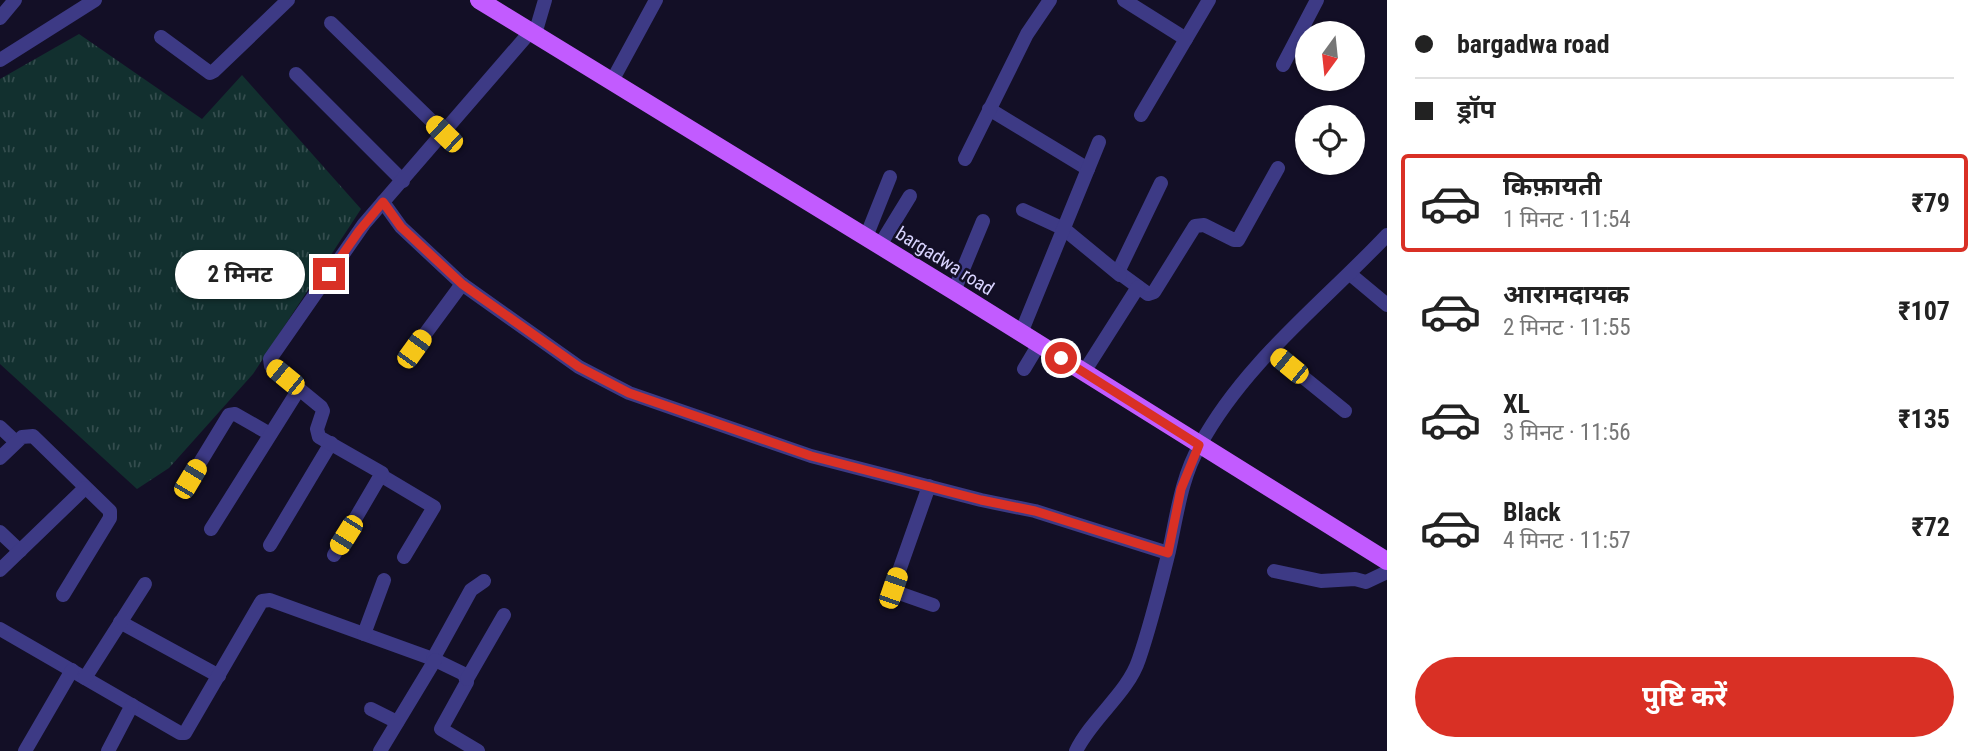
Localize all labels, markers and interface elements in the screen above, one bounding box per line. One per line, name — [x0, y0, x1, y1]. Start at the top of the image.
north arrow — [1295, 21, 1365, 91]
map controls — [1295, 21, 1365, 175]
text: bargadwa road — [1457, 29, 1610, 59]
text: ड्रॉप — [1457, 94, 1495, 124]
button: locate — [1295, 105, 1365, 175]
car — [422, 112, 467, 156]
text: किफ़ायती — [1503, 171, 1602, 201]
icon: car — [1419, 172, 1482, 235]
text: ₹79 — [1911, 188, 1950, 218]
text: 1 मिनट · 11:54 — [1503, 206, 1631, 233]
street label: bargadwa road — [892, 222, 998, 300]
callout: 2 मिनट — [175, 250, 304, 298]
route end — [313, 258, 345, 290]
text: 2 मिनट — [207, 261, 273, 288]
text: आरामदायक — [1503, 279, 1629, 309]
icon: car — [1419, 280, 1482, 343]
text: ₹107 — [1898, 296, 1950, 326]
text: 2 मिनट · 11:55 — [1503, 314, 1631, 341]
car — [394, 326, 435, 372]
route start — [1045, 342, 1077, 374]
car — [1267, 345, 1312, 387]
car — [263, 356, 308, 398]
icon: car — [1419, 388, 1482, 451]
text: XL — [1503, 389, 1530, 419]
text: ₹135 — [1898, 404, 1950, 434]
text: 3 मिनट · 11:56 — [1503, 419, 1631, 446]
car — [171, 456, 210, 502]
icon: car — [1419, 496, 1482, 559]
text: Black — [1503, 497, 1561, 527]
car — [326, 512, 367, 558]
text: ₹72 — [1911, 512, 1950, 542]
text: 4 मिनट · 11:57 — [1503, 527, 1631, 554]
car — [877, 565, 910, 611]
button: पुष्टि करें — [1415, 657, 1954, 737]

